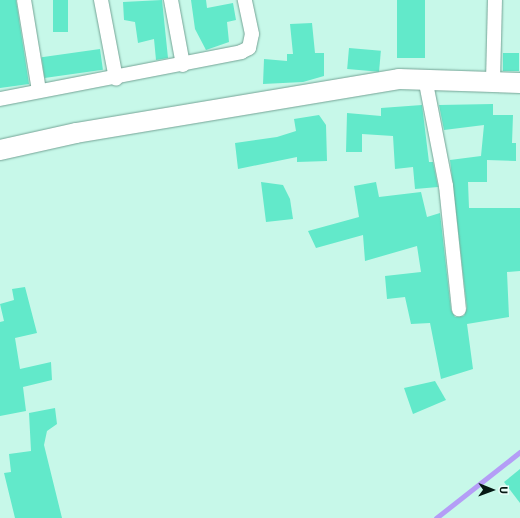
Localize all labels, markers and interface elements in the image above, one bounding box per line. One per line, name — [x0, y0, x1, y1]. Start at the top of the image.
north arrow — [472, 470, 512, 510]
text: U — [498, 486, 511, 494]

